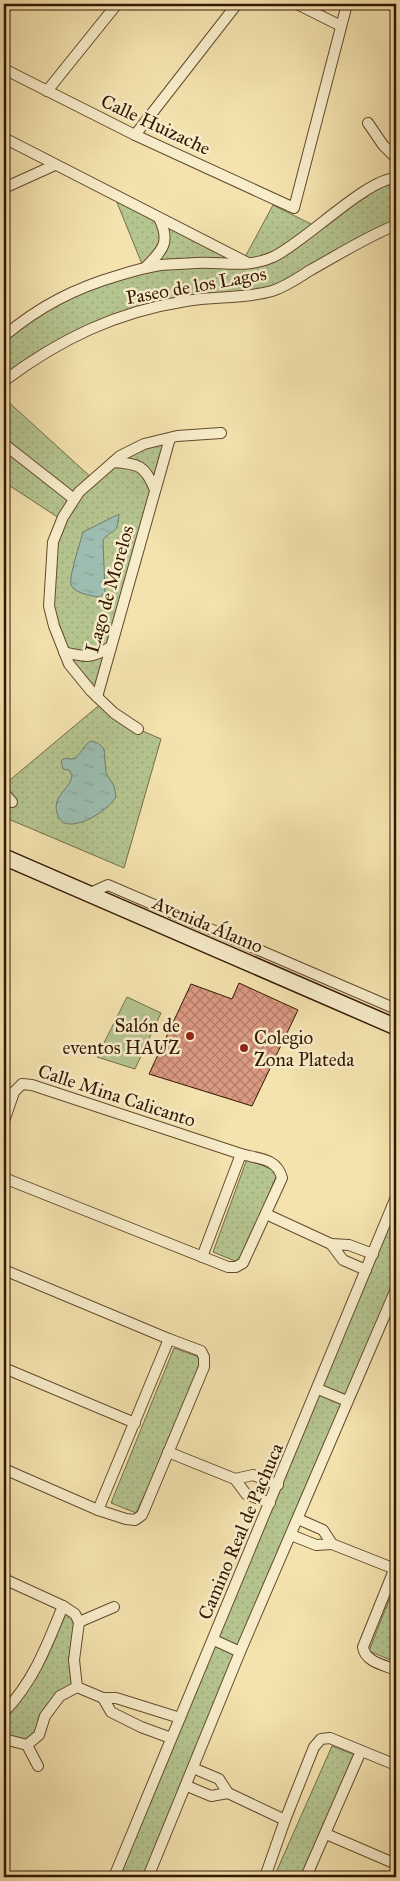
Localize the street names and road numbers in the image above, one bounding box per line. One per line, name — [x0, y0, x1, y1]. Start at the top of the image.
street label: Calle Huizache — [97, 89, 214, 160]
street label: Paseo de los Lagos — [124, 262, 268, 310]
street label: Lago de Morelos — [80, 523, 140, 656]
street label: Avenida Álamo — [148, 890, 267, 958]
street label: Calle Mina Calicanto — [35, 1059, 199, 1132]
street label: Camino Real de Pachuca — [193, 1439, 288, 1623]

